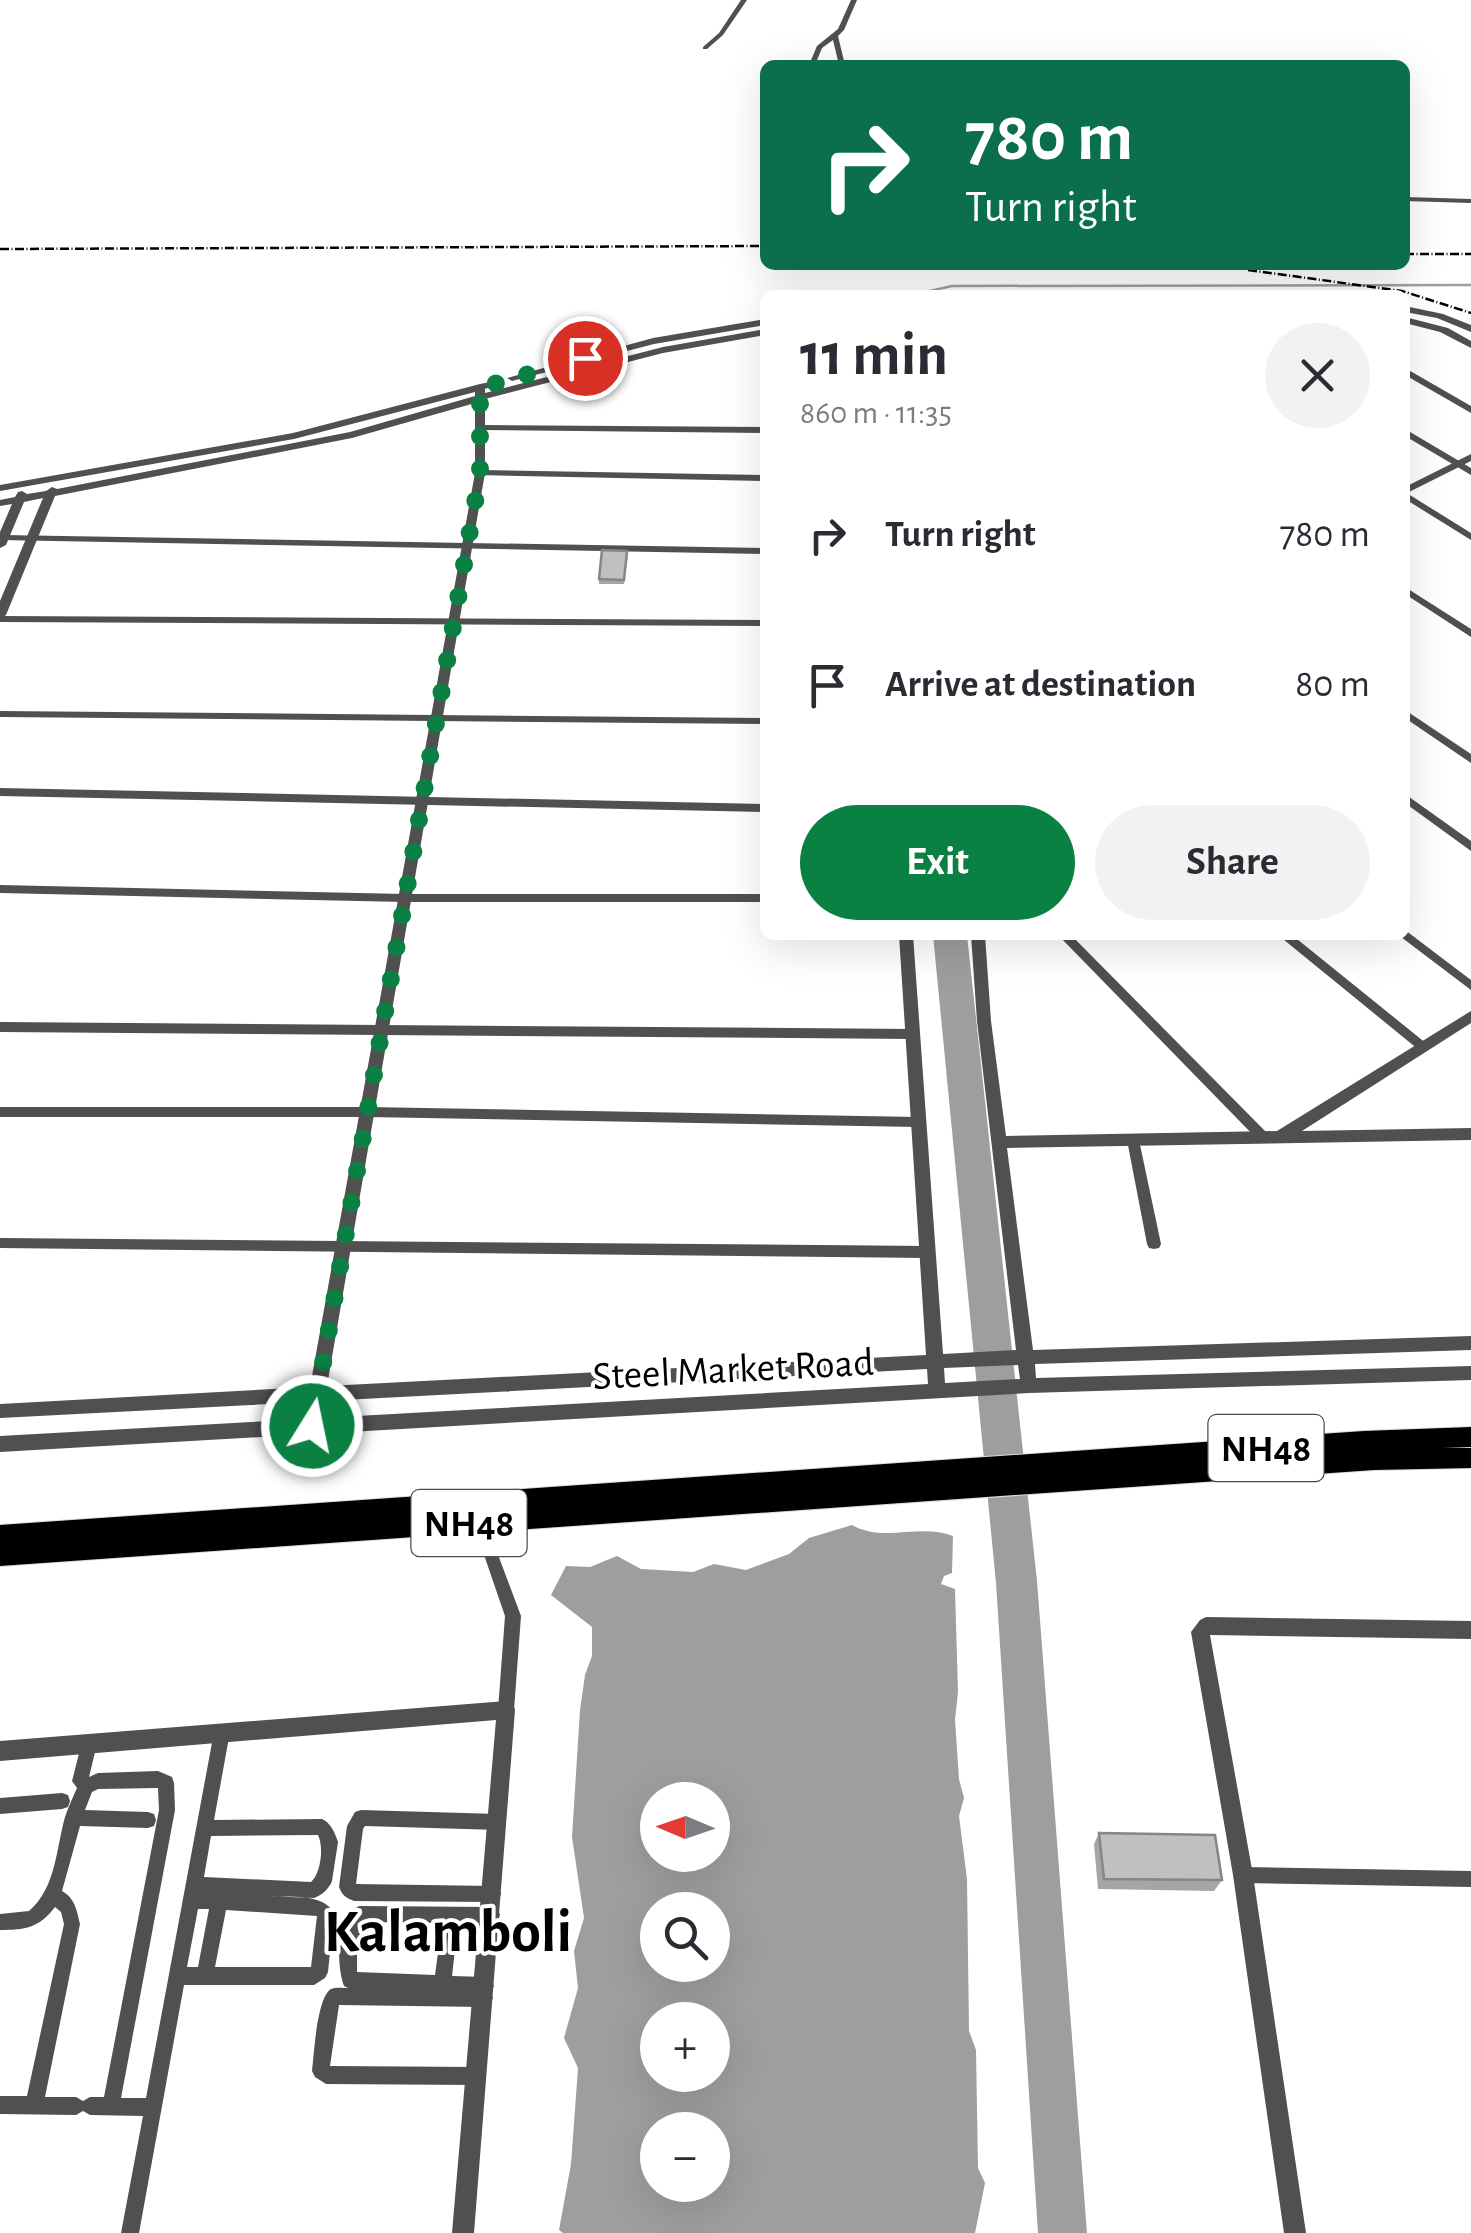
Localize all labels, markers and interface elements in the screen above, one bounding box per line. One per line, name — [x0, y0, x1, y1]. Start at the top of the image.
icon: right — [800, 100, 930, 230]
text: 780 m — [965, 103, 1133, 173]
text: Turn right — [965, 185, 1137, 230]
pin — [543, 316, 628, 401]
button: close — [1265, 323, 1370, 428]
text: 11 min — [800, 326, 948, 386]
icon: arrive — [558, 331, 613, 386]
text: 860 m · 11:35 — [800, 397, 952, 429]
icon: right — [800, 508, 855, 563]
text: Turn right — [885, 516, 1035, 554]
text: 780 m — [1279, 516, 1370, 554]
icon: arrive — [800, 658, 855, 713]
text: Arrive at destination — [885, 666, 1196, 704]
text: 80 m — [1295, 666, 1370, 704]
button: Exit — [800, 805, 1075, 920]
button: Share — [1095, 805, 1370, 920]
street label: Steel Market Road — [591, 1343, 875, 1397]
position arrow — [260, 1374, 364, 1478]
road number: NH48 — [1208, 1415, 1324, 1481]
road number: NH48 — [412, 1490, 526, 1556]
north arrow — [640, 1782, 730, 1872]
map controls — [640, 1782, 730, 2202]
button: search — [640, 1892, 730, 1982]
district label: Kalamboli — [324, 1903, 572, 1963]
button: + — [640, 2002, 730, 2092]
button: − — [640, 2112, 730, 2202]

